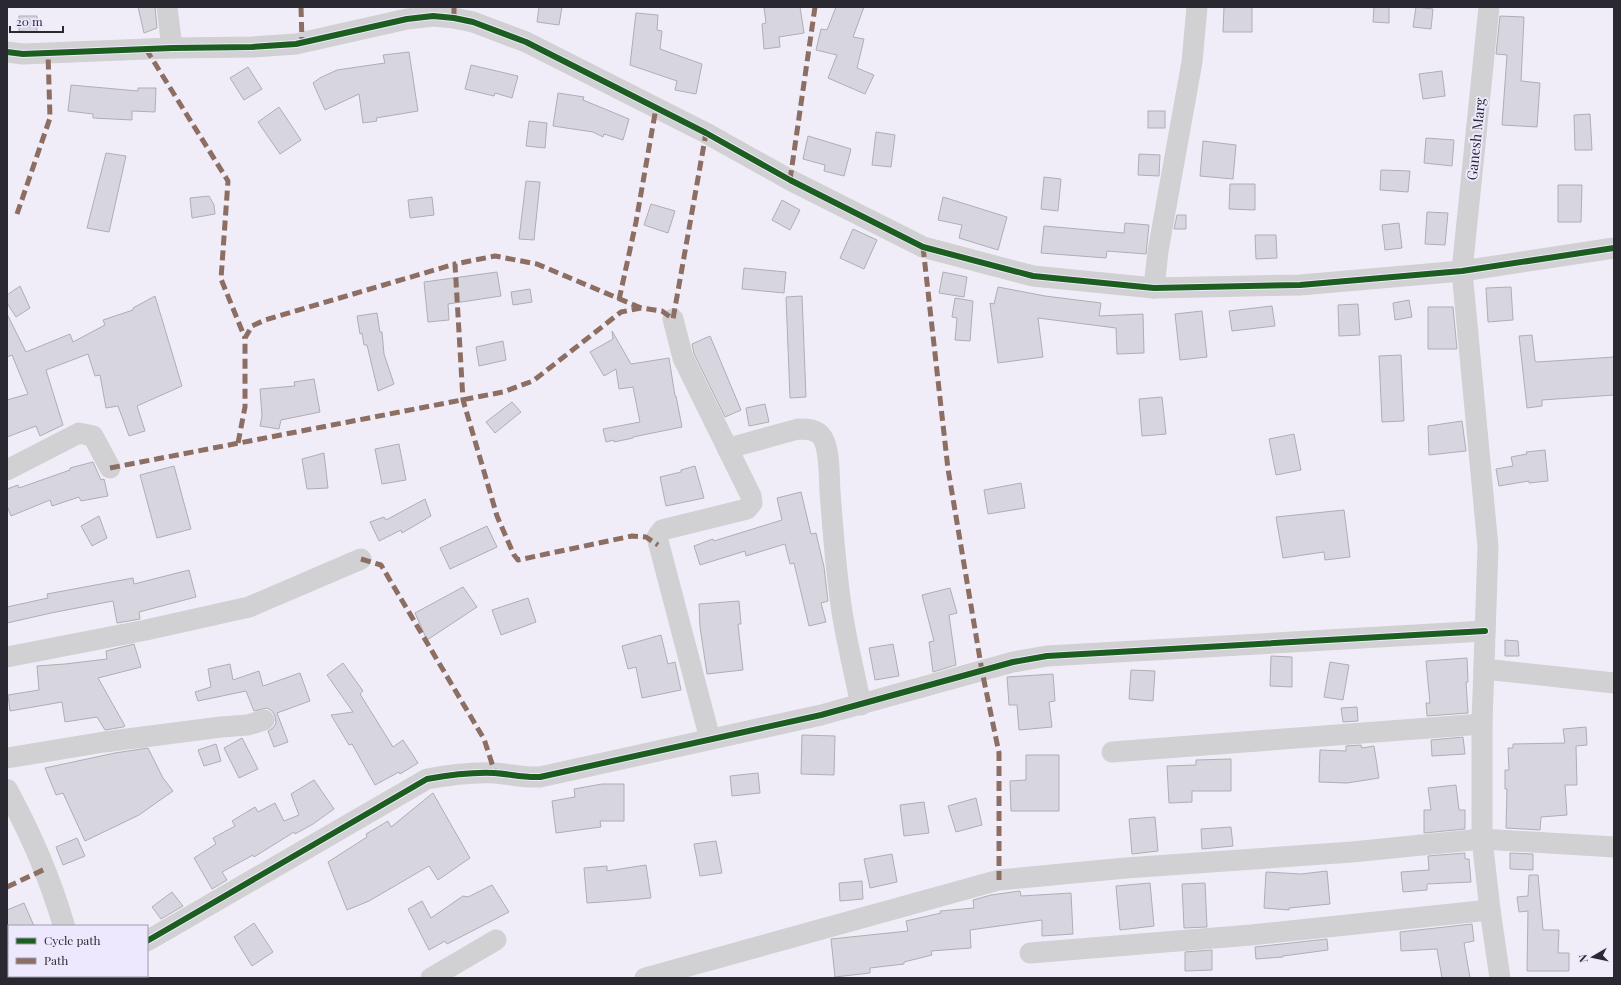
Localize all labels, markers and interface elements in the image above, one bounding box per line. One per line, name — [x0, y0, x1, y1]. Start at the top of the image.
scale bar — [10, 8, 63, 34]
text: 20 m — [16, 13, 43, 29]
street label: Ganesh Marg — [1462, 96, 1489, 181]
legend — [8, 925, 148, 977]
text: Cycle path — [44, 932, 101, 948]
north arrow — [1573, 937, 1613, 977]
text: Path — [44, 952, 68, 968]
text: N — [1575, 953, 1591, 964]

